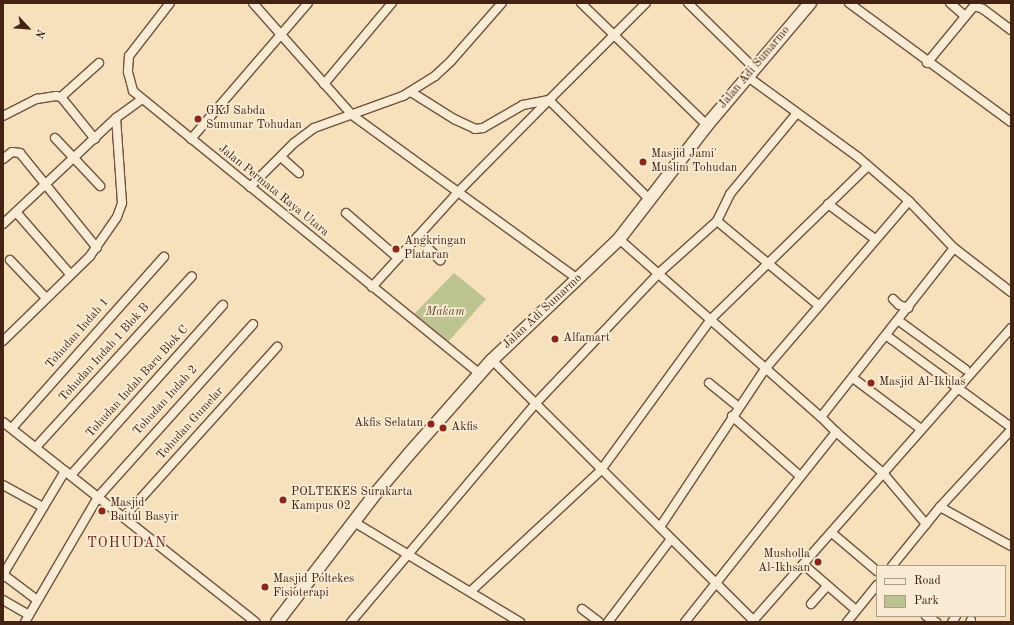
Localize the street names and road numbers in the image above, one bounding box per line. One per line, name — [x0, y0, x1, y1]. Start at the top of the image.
street label: Jalan Adi Sumarmo — [716, 24, 794, 112]
street label: Jalan Permata Raya Utara — [215, 142, 331, 240]
street label: Jalan Adi Sumarmo — [500, 272, 586, 352]
street label: Tohudan Indah 1 — [43, 296, 113, 372]
street label: Tohudan Indah 1 Blok B — [57, 301, 153, 405]
street label: Tohudan Indah Baru Blok C — [84, 323, 192, 441]
street label: Tohudan Indah 2 — [131, 363, 201, 439]
street label: Tohudan Gumelar — [155, 385, 227, 463]

